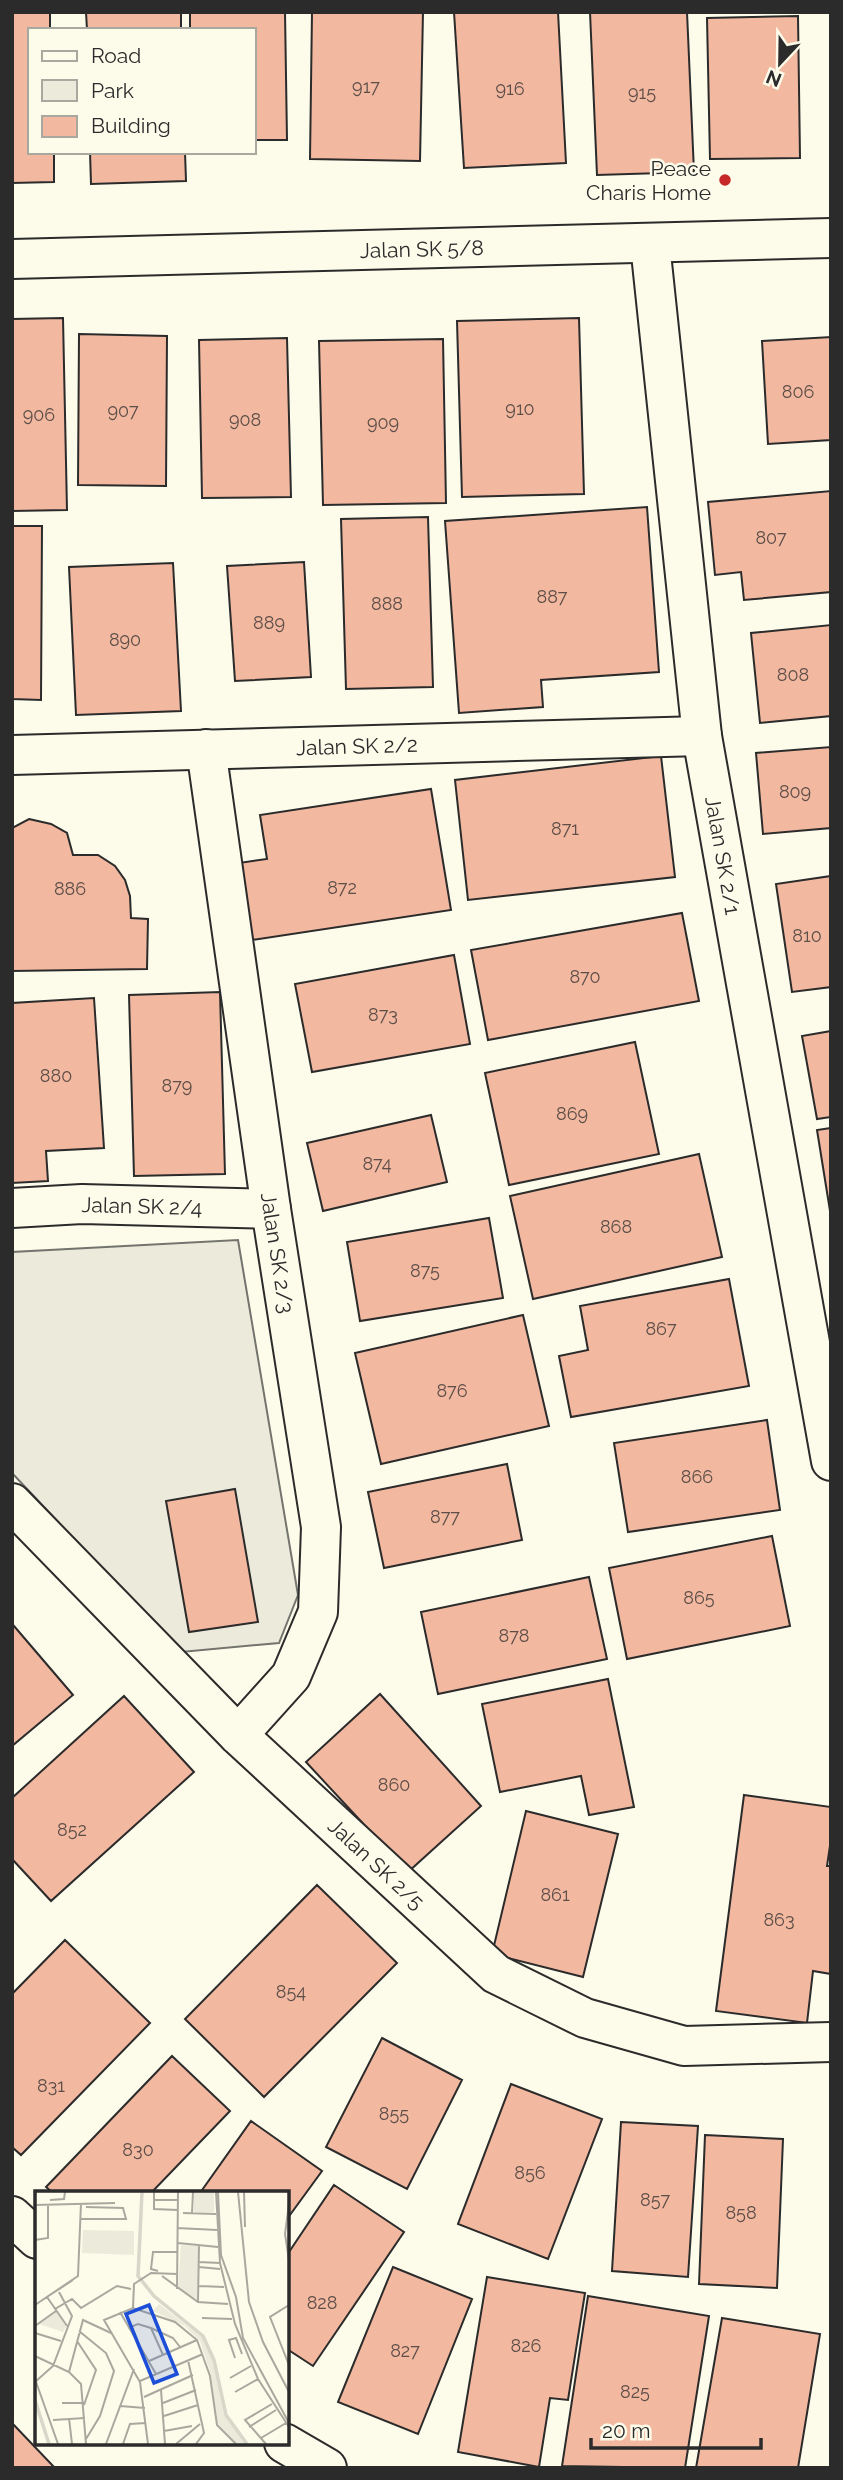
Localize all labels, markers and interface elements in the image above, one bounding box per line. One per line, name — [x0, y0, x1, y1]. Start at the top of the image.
legend — [28, 28, 256, 154]
north arrow — [745, 28, 815, 98]
text: Road — [91, 43, 141, 68]
text: N — [763, 66, 784, 92]
house number: 917 — [352, 76, 380, 97]
text: Park — [91, 78, 134, 103]
house number: 916 — [495, 78, 525, 99]
house number: 915 — [628, 82, 656, 103]
text: Building — [91, 113, 171, 138]
place label: Peace Charis Home — [586, 156, 711, 205]
marker: Peace Charis Home — [717, 172, 733, 188]
street label: Jalan SK 5/8 — [360, 234, 484, 263]
house number: 806 — [782, 381, 814, 402]
house number: 910 — [505, 398, 535, 419]
house number: 907 — [107, 400, 139, 421]
house number: 906 — [23, 404, 55, 425]
house number: 908 — [229, 409, 261, 430]
house number: 909 — [367, 412, 399, 433]
house number: 807 — [755, 527, 787, 548]
house number: 887 — [537, 586, 568, 607]
house number: 888 — [371, 593, 403, 614]
house number: 889 — [253, 612, 285, 633]
house number: 890 — [109, 629, 141, 650]
house number: 808 — [777, 664, 809, 685]
street label: Jalan SK 2/2 — [296, 731, 418, 760]
house number: 809 — [779, 781, 811, 802]
street label: Jalan SK 2/1 — [700, 794, 746, 917]
house number: 871 — [551, 818, 579, 839]
house number: 872 — [327, 877, 357, 898]
house number: 886 — [54, 878, 86, 899]
house number: 810 — [792, 925, 822, 946]
house number: 870 — [569, 966, 601, 987]
house number: 873 — [368, 1004, 398, 1025]
house number: 880 — [40, 1065, 72, 1086]
house number: 879 — [162, 1075, 192, 1096]
house number: 869 — [556, 1103, 588, 1124]
house number: 874 — [362, 1153, 392, 1174]
street label: Jalan SK 2/4 — [81, 1191, 203, 1220]
street label: Jalan SK 2/3 — [256, 1191, 300, 1315]
house number: 868 — [600, 1216, 632, 1237]
house number: 875 — [410, 1260, 440, 1281]
house number: 867 — [645, 1318, 677, 1339]
house number: 876 — [436, 1380, 468, 1401]
house number: 866 — [681, 1466, 713, 1487]
house number: 877 — [430, 1506, 460, 1527]
house number: 865 — [683, 1587, 715, 1608]
house number: 878 — [499, 1625, 529, 1646]
house number: 860 — [378, 1774, 410, 1795]
street label: Jalan SK 2/5 — [324, 1813, 430, 1914]
house number: 852 — [57, 1819, 87, 1840]
house number: 861 — [540, 1884, 570, 1905]
house number: 863 — [763, 1909, 795, 1930]
house number: 854 — [276, 1981, 306, 2002]
house number: 831 — [37, 2075, 65, 2096]
house number: 855 — [379, 2103, 409, 2124]
house number: 830 — [122, 2139, 154, 2160]
house number: 856 — [514, 2162, 546, 2183]
house number: 857 — [640, 2189, 670, 2210]
inset map — [35, 2191, 289, 2445]
house number: 858 — [725, 2202, 757, 2223]
house number: 828 — [307, 2292, 337, 2313]
house number: 826 — [511, 2335, 542, 2356]
house number: 827 — [390, 2340, 420, 2361]
house number: 825 — [620, 2381, 650, 2402]
scale bar — [591, 2406, 761, 2450]
text: 20 m — [602, 2418, 650, 2443]

